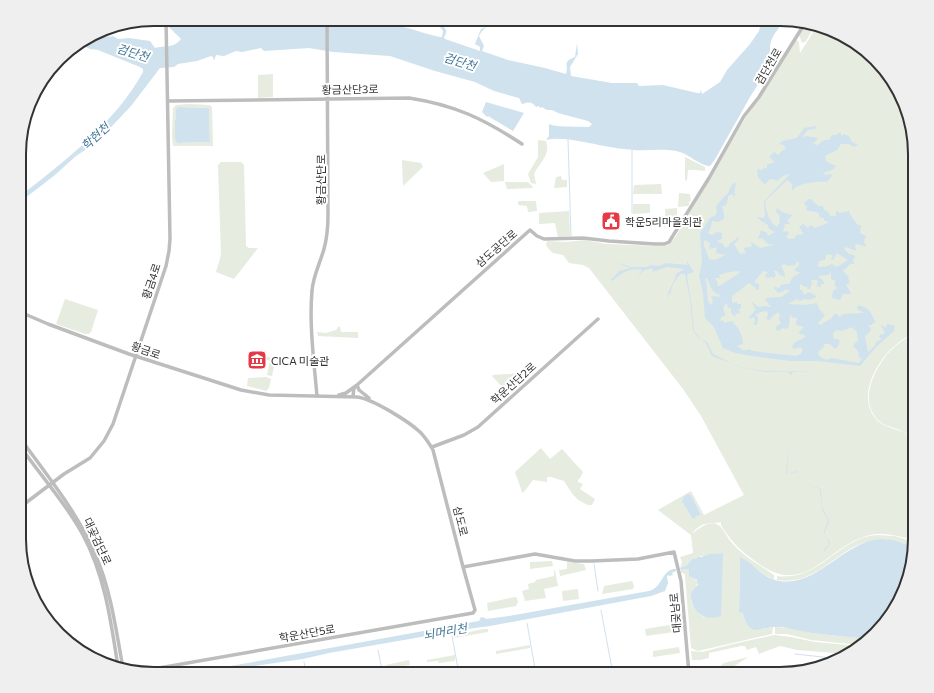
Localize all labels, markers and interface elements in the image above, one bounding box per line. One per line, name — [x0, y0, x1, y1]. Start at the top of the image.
water label: 검단천 — [115, 40, 153, 64]
street label: 검단천로 — [752, 45, 784, 87]
water label: 검단천 — [442, 49, 480, 73]
street label: 황금산단3로 — [321, 82, 379, 96]
water label: 학현천 — [78, 118, 113, 152]
street label: 황금산단로 — [314, 155, 327, 205]
public building icon: 학운5리마을회관 — [600, 210, 622, 232]
place label: 학운5리마을회관 — [625, 215, 702, 228]
street label: 삼도공단로 — [473, 226, 519, 270]
street label: 황금4로 — [139, 261, 163, 301]
street label: 황금로 — [130, 339, 162, 361]
museum icon: CICA 미술관 — [246, 349, 268, 371]
place label: CICA 미술관 — [271, 354, 329, 367]
street label: 학운산단2로 — [488, 359, 538, 407]
street label: 삼도로 — [451, 505, 471, 537]
street label: 대곶검단로 — [81, 515, 115, 567]
street label: 대곶남로 — [667, 592, 683, 634]
water label: 뇌머리천 — [422, 620, 470, 642]
street label: 학운산단5로 — [278, 622, 336, 644]

